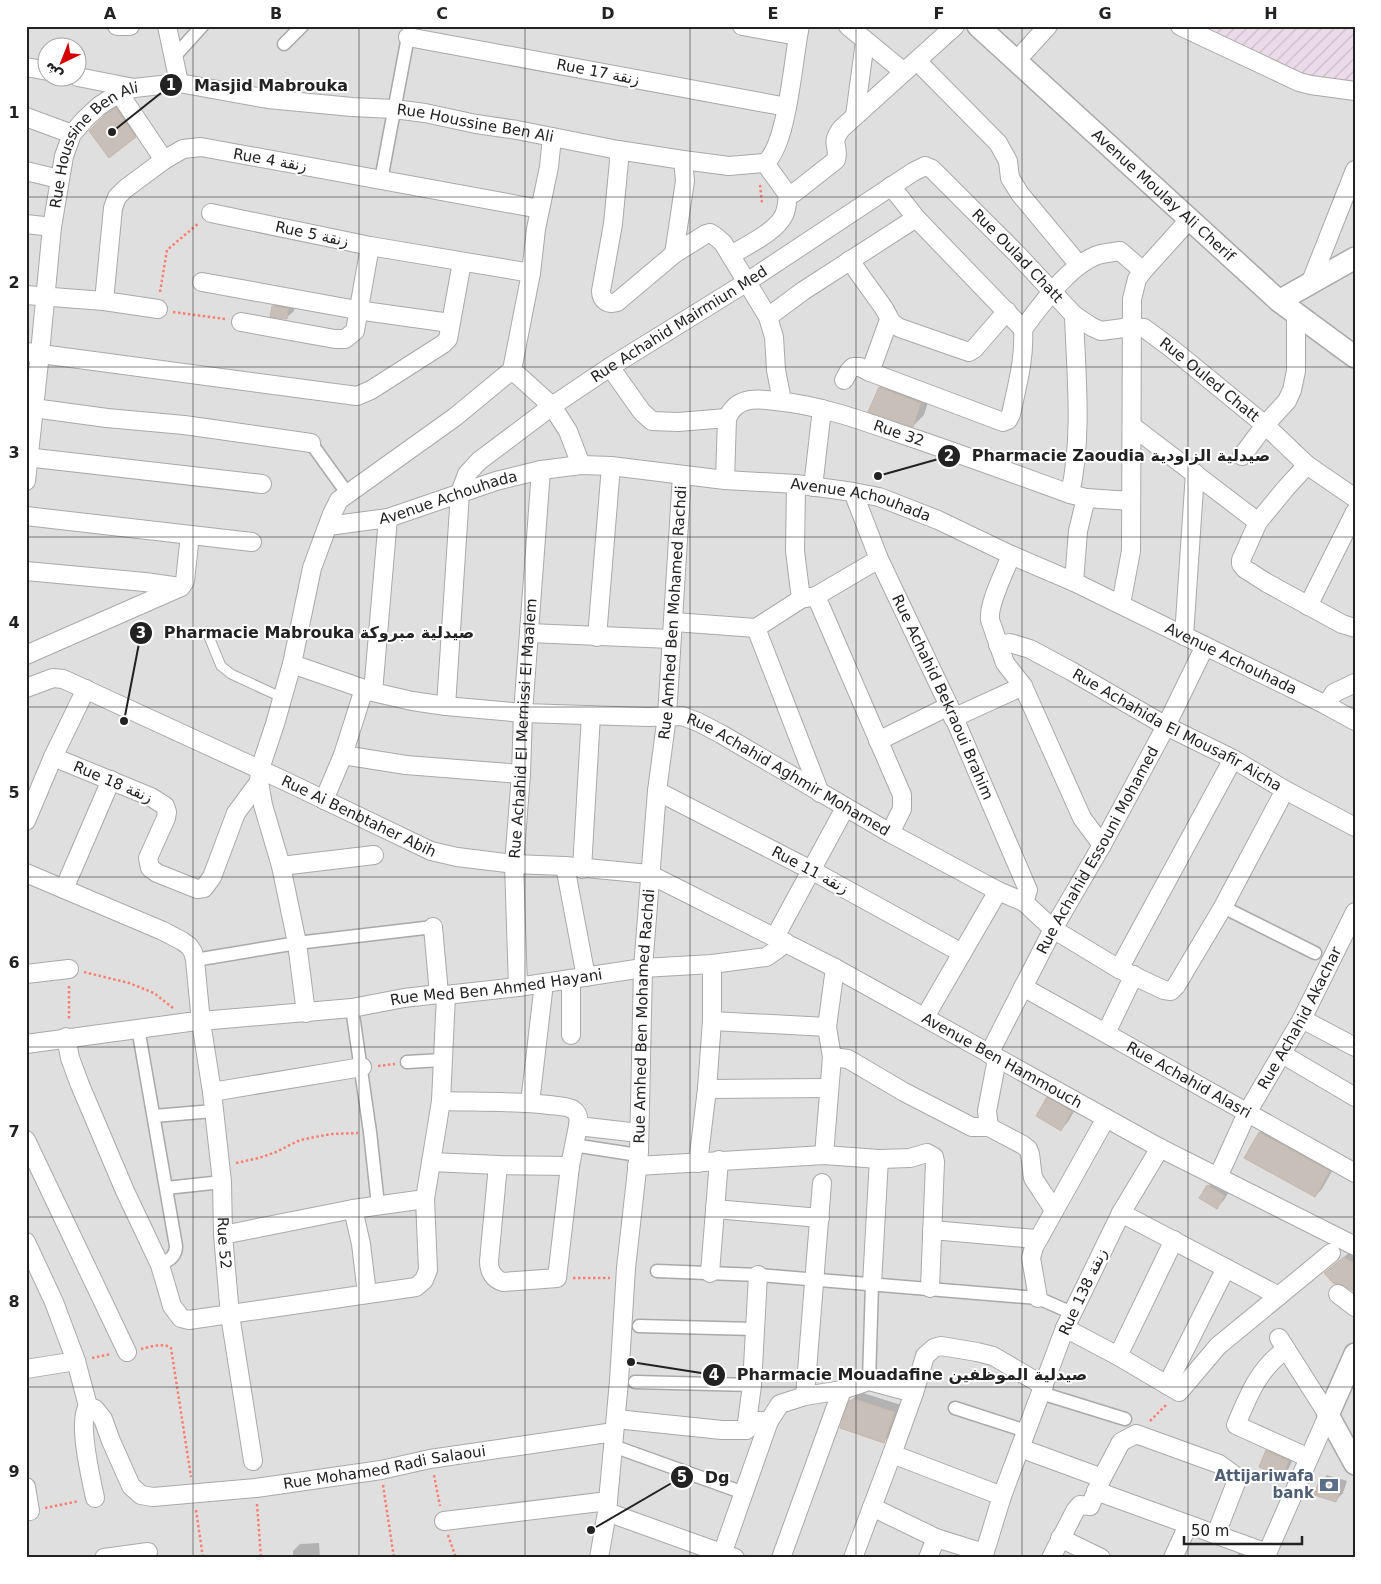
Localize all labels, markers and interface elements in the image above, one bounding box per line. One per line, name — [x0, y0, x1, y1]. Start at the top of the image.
text: A — [104, 4, 117, 23]
text: B — [270, 4, 282, 23]
text: C — [436, 4, 448, 23]
text: D — [601, 4, 615, 23]
text: E — [768, 4, 778, 23]
text: F — [934, 4, 944, 23]
text: G — [1098, 4, 1112, 23]
text: H — [1264, 4, 1278, 23]
north arrow — [38, 38, 88, 88]
street label: Rue 17 زنقة — [555, 55, 641, 89]
text: ش — [41, 59, 66, 84]
callout: Masjid Mabrouka — [159, 69, 358, 100]
text: 1 — [166, 76, 176, 94]
text: Masjid Mabrouka — [194, 76, 348, 95]
street label: Rue Houssine Ben Ali — [46, 79, 139, 210]
street label: Rue Houssine Ben Ali — [396, 100, 555, 146]
text: 1 — [8, 103, 20, 122]
street label: Avenue Moulay Ali Cherif — [1088, 125, 1239, 266]
street label: Rue 4 زنقة — [232, 145, 308, 175]
street label: Rue Oulad Chatt — [968, 205, 1067, 307]
street label: Rue 5 زنقة — [274, 217, 350, 251]
street label: Rue Achahid Mairmiun Med — [587, 262, 771, 386]
text: 2 — [8, 273, 20, 292]
street label: Rue Ouled Chatt — [1156, 334, 1263, 426]
street label: Rue 32 — [871, 416, 927, 450]
callout: Pharmacie Zaoudia صيدلية الزاودية — [936, 440, 1280, 471]
text: 3 — [8, 443, 20, 462]
text: Pharmacie Zaoudia صيدلية الزاودية — [972, 446, 1270, 465]
text: 2 — [944, 447, 954, 465]
street label: Avenue Achouhada — [378, 467, 519, 528]
street label: Avenue Achouhada — [790, 475, 933, 525]
street label: Rue Amhed Ben Mohamed Rachdi — [655, 485, 690, 741]
street label: Rue Achahid Bekraoui Brahim — [888, 592, 997, 802]
street label: Rue Achahid El Mernissi El Maalem — [505, 598, 540, 859]
text: 4 — [8, 613, 20, 632]
callout: Pharmacie Mabrouka صيدلية مبروكة — [129, 617, 484, 648]
street label: Avenue Achouhada — [1162, 619, 1300, 698]
text: Pharmacie Mabrouka صيدلية مبروكة — [164, 623, 474, 642]
text: 3 — [136, 624, 146, 642]
street label: Rue Achahida El Mousafir Aicha — [1069, 665, 1285, 795]
street label: Rue Achahid Aghmir Mohamed — [684, 710, 893, 840]
street label: Rue Achahid Essouni Mohamed — [1033, 743, 1162, 957]
street label: Rue 18 زنقة — [71, 757, 155, 807]
street label: Rue Ai Benbtaher Abih — [279, 772, 439, 861]
text: 5 — [8, 783, 20, 802]
street label: Rue 11 زنقة — [769, 842, 851, 898]
street label: Rue Amhed Ben Mohamed Rachdi — [630, 888, 658, 1144]
street label: Rue Achahid Akachar — [1254, 943, 1346, 1092]
text: 6 — [8, 953, 20, 972]
street label: Rue Med Ben Ahmed Hayani — [389, 965, 604, 1009]
street label: Avenue Ben Hammouch — [919, 1009, 1085, 1112]
street label: Rue Achahid Alasri — [1123, 1038, 1254, 1122]
text: 7 — [8, 1122, 20, 1141]
street label: Rue 52 — [214, 1217, 235, 1270]
street label: Rue 138 زنقة — [1055, 1246, 1111, 1338]
text: 8 — [8, 1292, 20, 1311]
callout: Pharmacie Mouadafine صيدلية الموظفين — [702, 1359, 1097, 1390]
text: Pharmacie Mouadafine صيدلية الموظفين — [737, 1365, 1087, 1384]
text: 4 — [709, 1366, 719, 1384]
street label: Rue Mohamed Radi Salaoui — [282, 1442, 487, 1493]
callout: Dg — [669, 1461, 739, 1492]
text: 9 — [8, 1462, 20, 1481]
place label: Attijariwafa bank — [1214, 1467, 1315, 1502]
text: 5 — [677, 1468, 687, 1486]
text: Dg — [705, 1468, 729, 1487]
bank icon: Attijariwafa bank — [1318, 1474, 1340, 1496]
scale bar — [1184, 1514, 1301, 1546]
text: 50 m — [1191, 1522, 1229, 1540]

